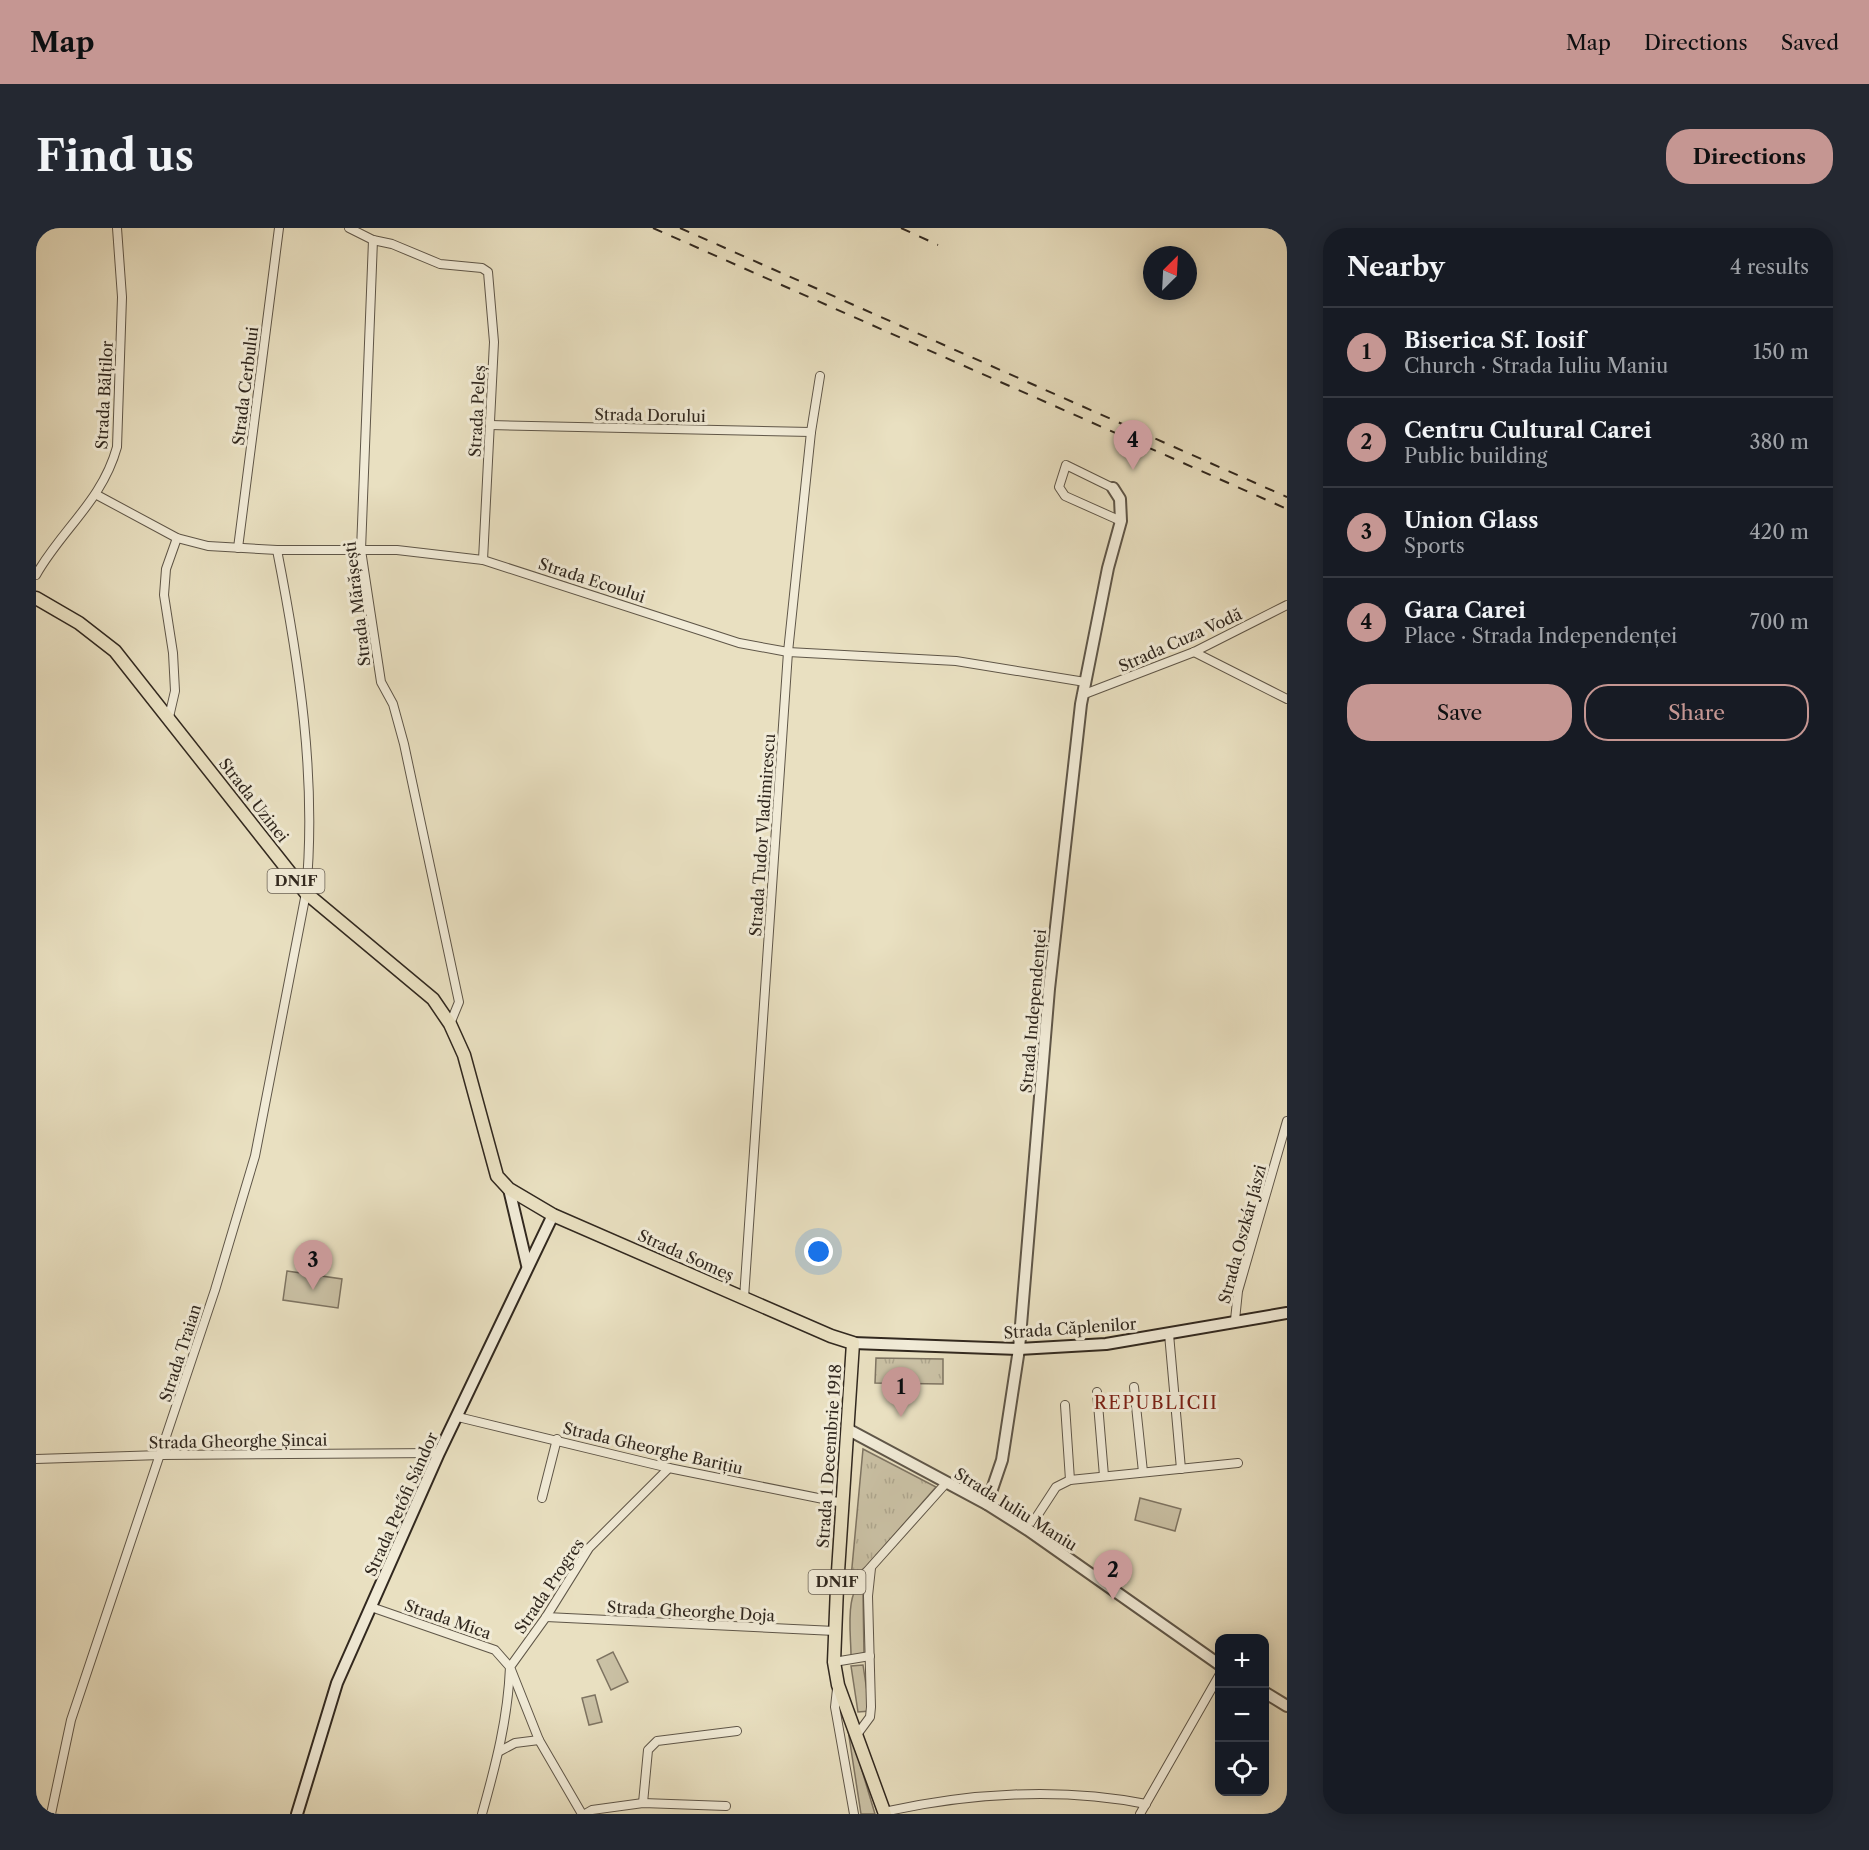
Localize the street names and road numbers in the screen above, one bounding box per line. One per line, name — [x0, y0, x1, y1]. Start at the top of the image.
street label: Strada Cerbului — [228, 325, 262, 447]
street label: Strada Bălților — [91, 340, 117, 450]
street label: Strada Peleș — [465, 364, 489, 458]
street label: Strada Dorului — [594, 404, 706, 426]
street label: Strada Mărășești — [339, 540, 375, 668]
street label: Strada Ecoului — [536, 553, 648, 607]
street label: Strada Cuza Vodă — [1115, 604, 1245, 676]
street label: Strada Tudor Vladimirescu — [745, 733, 779, 937]
street label: Strada Uzinei — [215, 754, 293, 846]
road number: DN1F — [268, 869, 324, 893]
street label: Strada Independenței — [1016, 928, 1050, 1094]
street label: Strada Oszkár Jászi — [1214, 1162, 1270, 1306]
street label: Strada Someș — [635, 1225, 737, 1285]
street label: Strada Traian — [155, 1302, 205, 1404]
street label: Strada Căplenilor — [1003, 1313, 1137, 1343]
street label: Strada 1 Decembrie 1918 — [813, 1363, 845, 1549]
street label: Strada Gheorghe Barițiu — [561, 1418, 745, 1478]
street label: Strada Gheorghe Șincai — [148, 1429, 328, 1453]
street label: Strada Petőfi Sándor — [360, 1429, 442, 1579]
street label: Strada Iuliu Maniu — [951, 1463, 1081, 1555]
street label: Strada Progres — [510, 1535, 588, 1637]
road number: DN1F — [808, 1570, 866, 1594]
street label: Strada Mica — [402, 1595, 495, 1643]
street label: Strada Gheorghe Doja — [606, 1597, 776, 1625]

